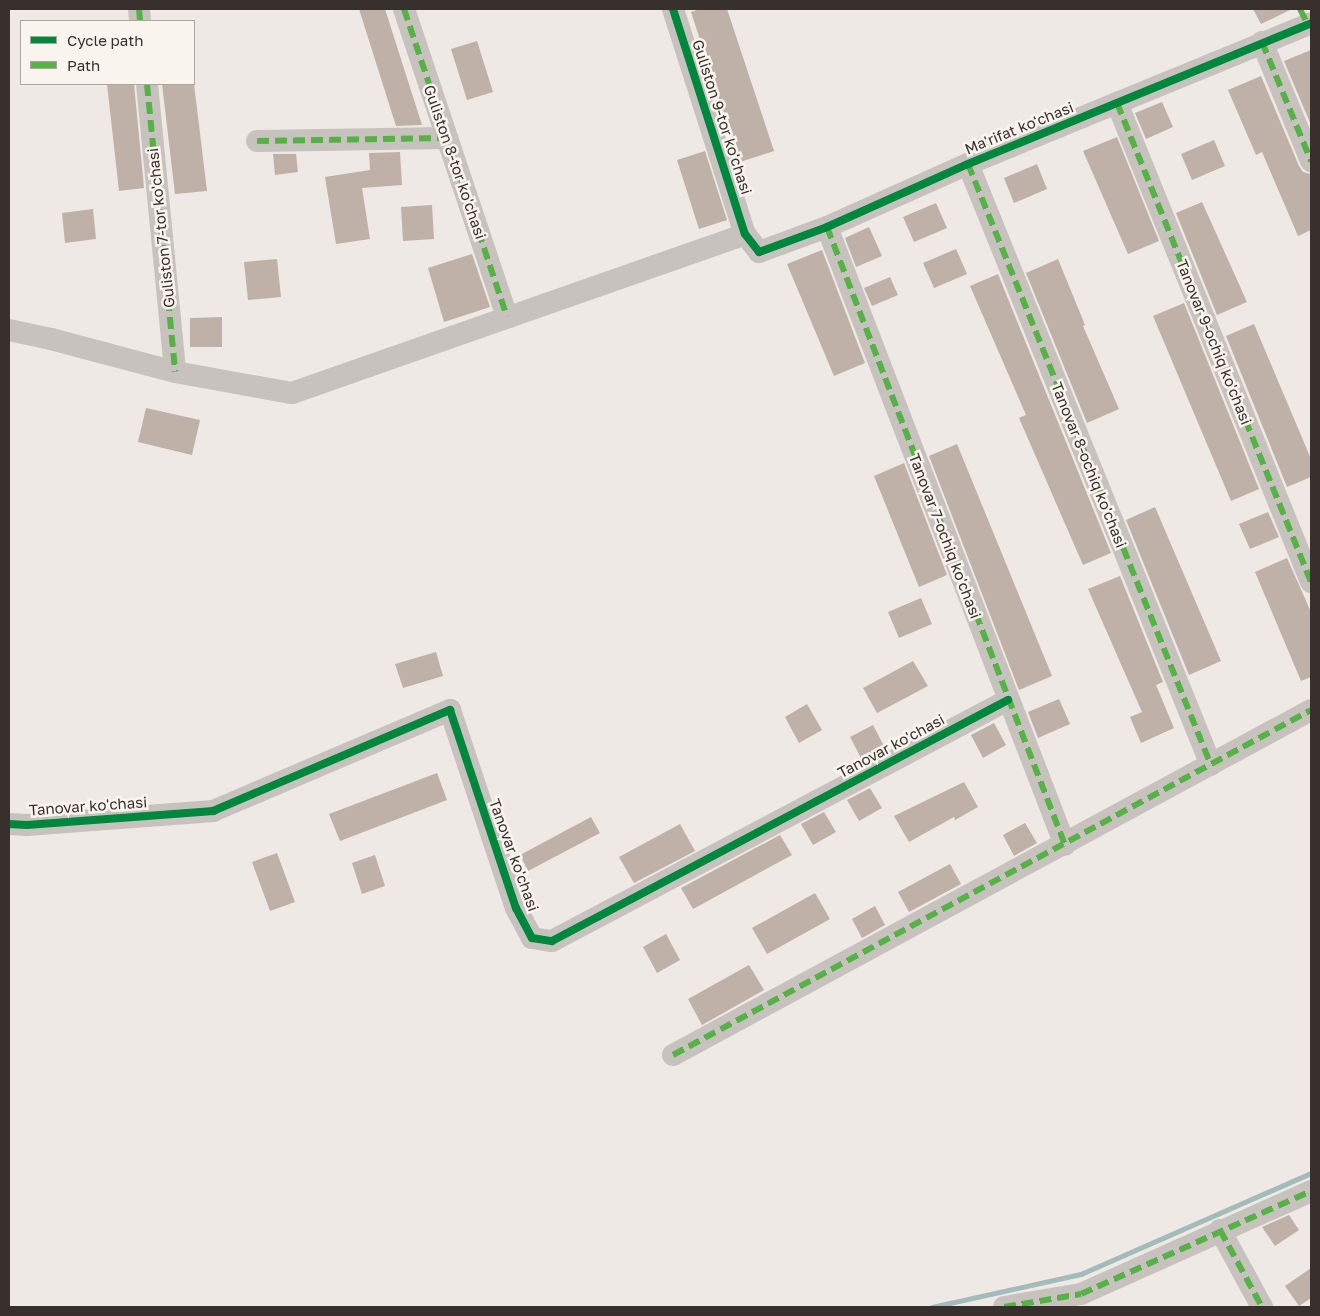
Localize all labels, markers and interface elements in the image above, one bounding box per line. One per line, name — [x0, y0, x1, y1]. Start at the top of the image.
legend — [20, 20, 195, 85]
text: Cycle path — [67, 31, 143, 49]
street label: Guliston 9-tor ko'chasi — [688, 37, 756, 197]
text: Path — [67, 56, 100, 74]
street label: Guliston 8-tor ko'chasi — [420, 83, 490, 241]
street label: Ma'rifat ko'chasi — [962, 98, 1076, 158]
street label: Guliston 7-tor ko'chasi — [144, 147, 178, 309]
street label: Tanovar 9-ochiq ko'chasi — [1173, 257, 1255, 427]
street label: Tanovar 8-ochiq ko'chasi — [1048, 380, 1130, 550]
street label: Tanovar 7-ochiq ko'chasi — [905, 451, 985, 621]
street label: Tanovar ko'chasi — [835, 710, 947, 782]
street label: Tanovar ko'chasi — [28, 793, 148, 819]
street label: Tanovar ko'chasi — [485, 796, 543, 914]

